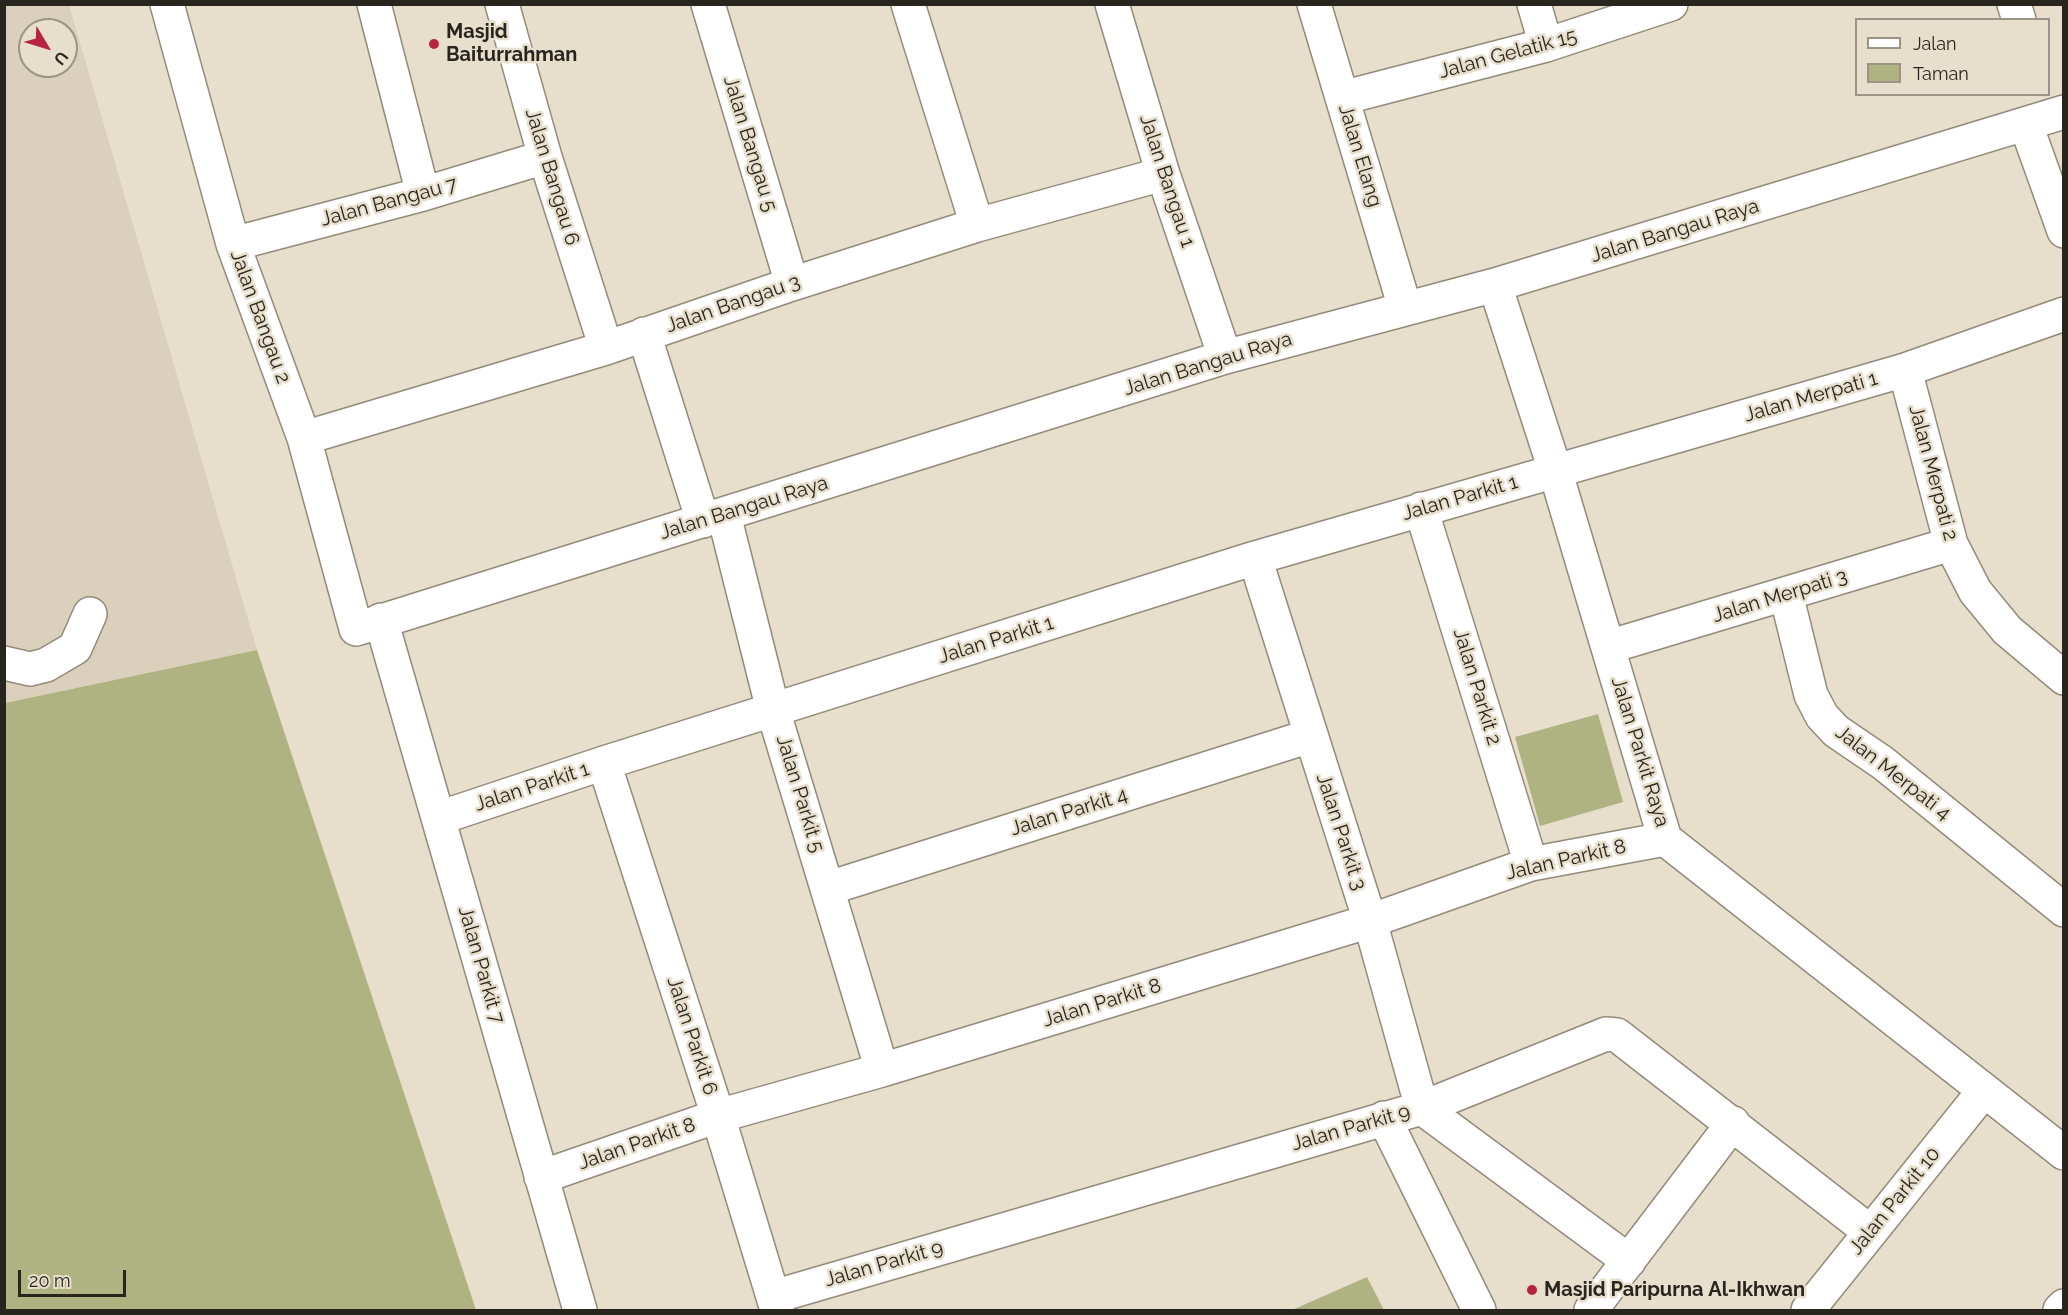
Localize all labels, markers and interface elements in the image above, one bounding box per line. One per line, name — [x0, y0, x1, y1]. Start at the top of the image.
north arrow — [18, 18, 78, 78]
legend — [1855, 18, 2050, 96]
place label: Masjid Baiturrahman — [446, 20, 577, 67]
street label: Jalan Gelatik 15 — [1436, 24, 1580, 84]
text: Jalan — [1913, 33, 1957, 54]
marker: Masjid Baiturrahman — [427, 37, 441, 51]
text: U — [50, 48, 72, 69]
text: Taman — [1913, 63, 1969, 84]
street label: Jalan Bangau 5 — [718, 73, 782, 215]
street label: Jalan Elang — [1333, 102, 1387, 210]
street label: Jalan Bangau 6 — [520, 106, 584, 248]
street label: Jalan Bangau 1 — [1134, 112, 1200, 250]
street label: Jalan Bangau 7 — [318, 172, 460, 232]
street label: Jalan Bangau Raya — [1588, 194, 1762, 268]
street label: Jalan Bangau 2 — [225, 247, 295, 387]
street label: Jalan Bangau 3 — [663, 270, 803, 338]
street label: Jalan Bangau Raya — [1121, 327, 1295, 401]
street label: Jalan Merpati 1 — [1742, 367, 1880, 427]
street label: Jalan Merpati 2 — [1903, 403, 1963, 543]
street label: Jalan Parkit 1 — [1399, 470, 1521, 526]
street label: Jalan Bangau Raya — [657, 471, 831, 545]
street label: Jalan Merpati 3 — [1710, 564, 1850, 628]
street label: Jalan Parkit 1 — [936, 611, 1056, 669]
street label: Jalan Parkit 2 — [1448, 626, 1506, 748]
street label: Jalan Parkit Raya — [1606, 674, 1674, 830]
street label: Jalan Merpati 4 — [1831, 721, 1955, 825]
street label: Jalan Parkit 5 — [771, 732, 829, 856]
street label: Jalan Parkit 1 — [472, 757, 592, 817]
street label: Jalan Parkit 3 — [1311, 771, 1371, 893]
street label: Jalan Parkit 4 — [1007, 783, 1131, 841]
street label: Jalan Parkit 8 — [1504, 835, 1628, 885]
street label: Jalan Parkit 7 — [453, 903, 509, 1027]
street label: Jalan Parkit 6 — [662, 974, 722, 1098]
street label: Jalan Parkit 8 — [1040, 974, 1164, 1032]
street label: Jalan Parkit 9 — [1289, 1100, 1413, 1156]
street label: Jalan Parkit 8 — [575, 1113, 699, 1175]
street label: Jalan Parkit 10 — [1844, 1142, 1946, 1260]
street label: Jalan Parkit 9 — [822, 1236, 946, 1292]
scale bar — [21, 1258, 129, 1296]
text: 20 m — [29, 1270, 71, 1291]
place label: Masjid Paripurna Al-Ikhwan — [1544, 1278, 1805, 1302]
marker: Masjid Paripurna Al-Ikhwan — [1525, 1283, 1539, 1297]

